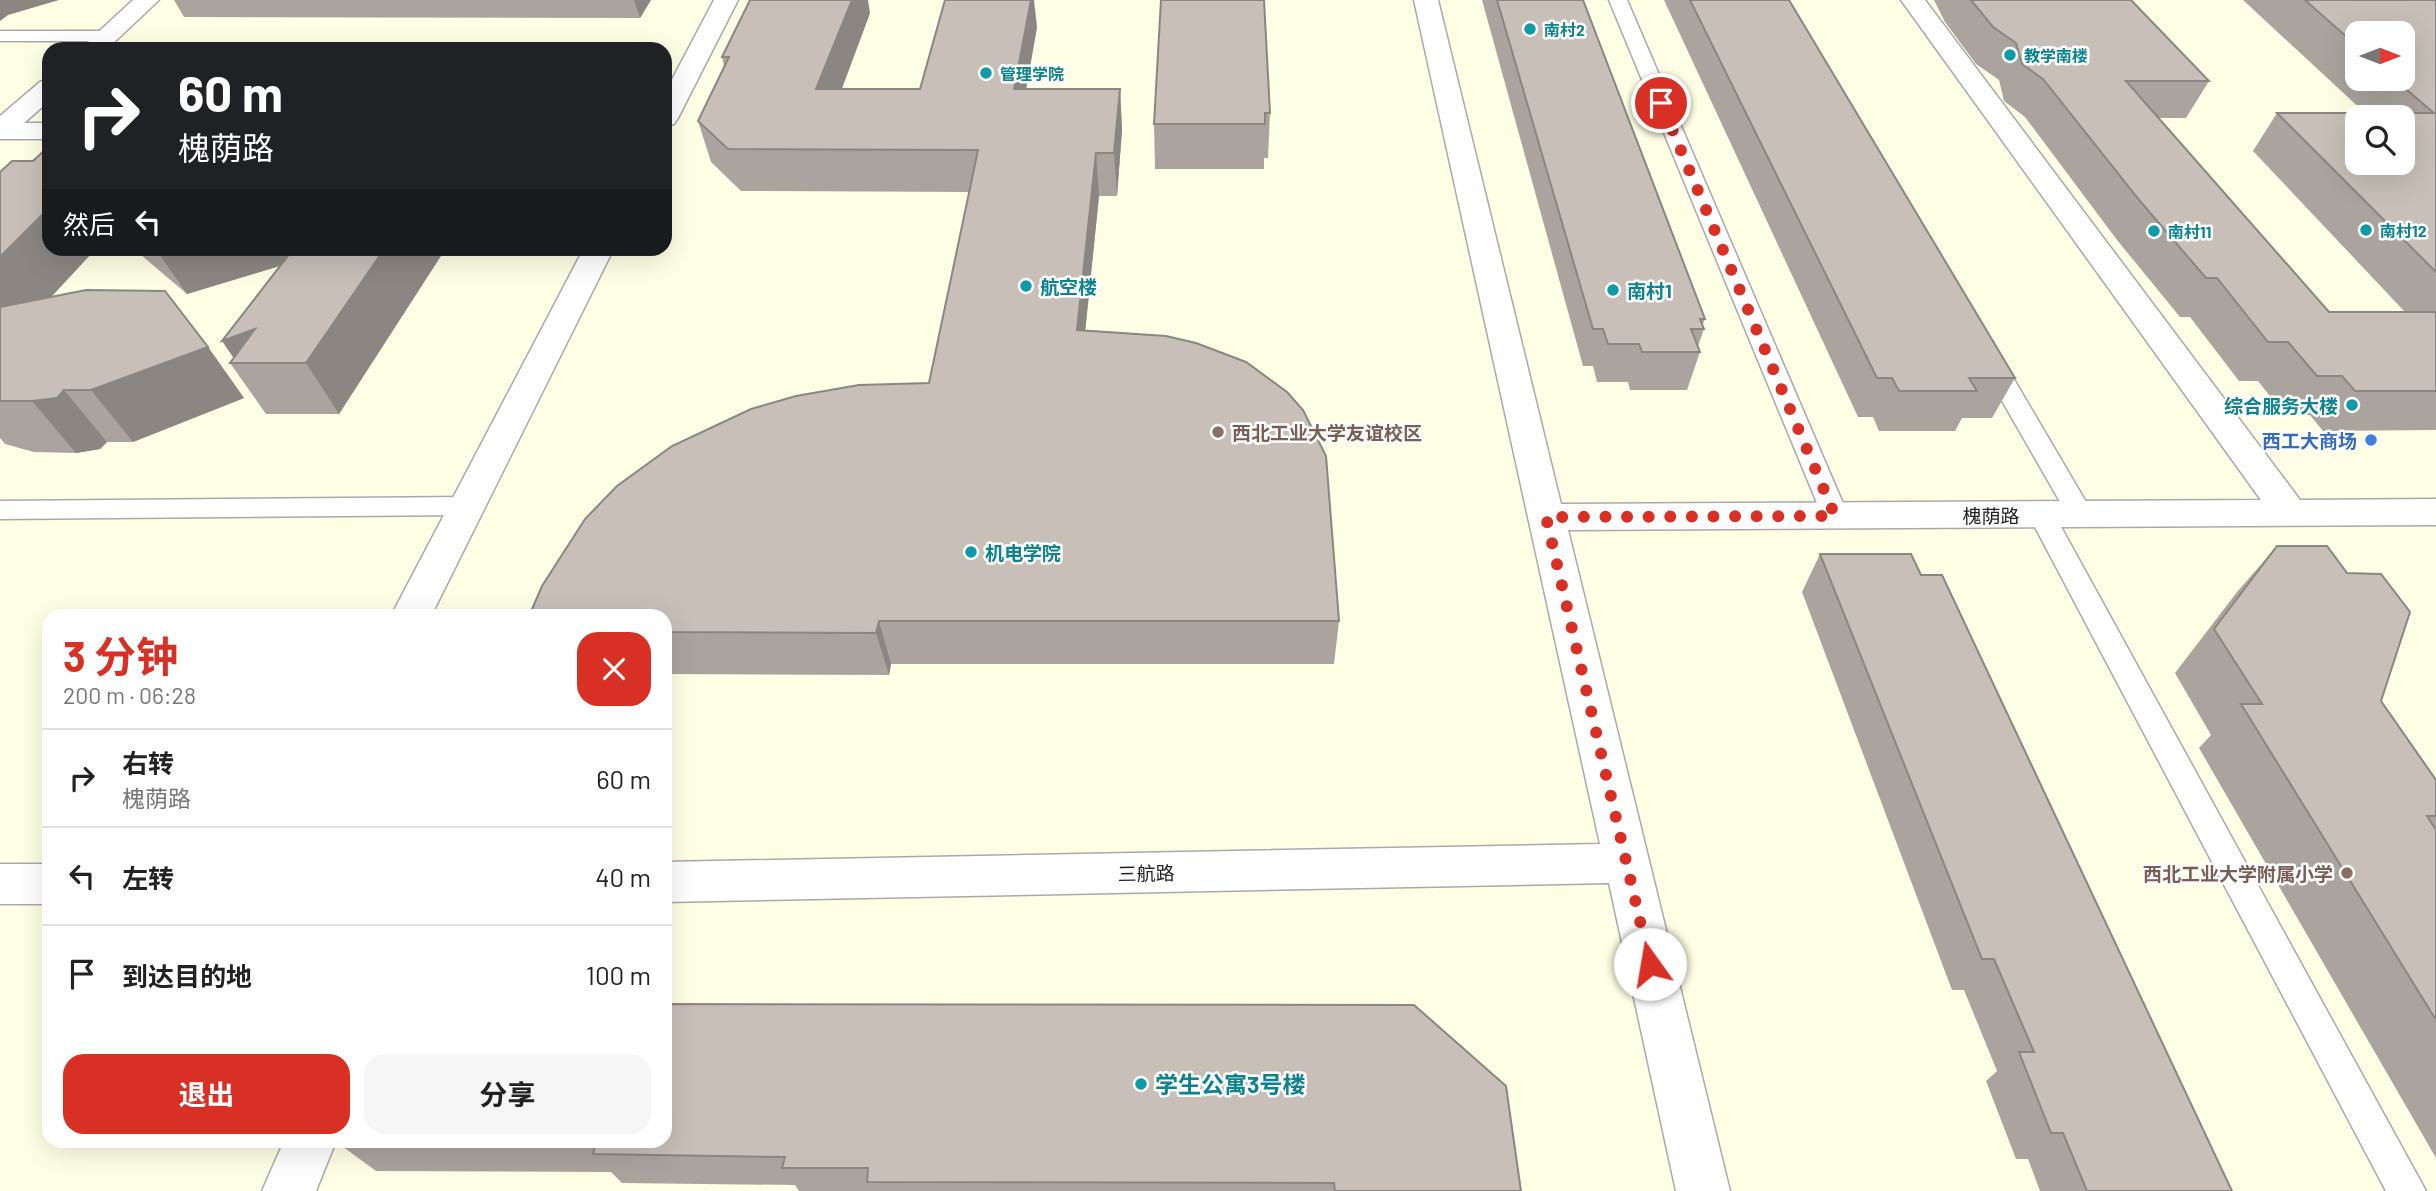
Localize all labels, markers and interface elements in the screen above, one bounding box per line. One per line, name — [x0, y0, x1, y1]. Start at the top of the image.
place label: 南村2 — [1544, 20, 1585, 39]
marker: 南村2 — [1522, 21, 1538, 37]
north arrow — [2345, 21, 2415, 91]
map controls — [2345, 21, 2415, 175]
place label: 教学南楼 — [2024, 46, 2088, 65]
marker: 教学南楼 — [2002, 47, 2018, 63]
text: 60 m — [178, 63, 283, 122]
place label: 管理学院 — [1000, 64, 1064, 83]
marker: 管理学院 — [978, 65, 994, 81]
icon: right — [63, 70, 154, 161]
pin — [1631, 73, 1691, 133]
icon: arrive — [1642, 84, 1680, 122]
button: search — [2345, 105, 2415, 175]
text: 槐荫路 — [178, 128, 274, 166]
icon: left — [129, 203, 167, 241]
text: 然后 — [63, 208, 115, 239]
place label: 南村12 — [2380, 221, 2427, 240]
place label: 南村11 — [2168, 222, 2211, 241]
marker: 南村12 — [2358, 222, 2374, 238]
marker: 南村11 — [2146, 223, 2162, 239]
place label: 航空楼 — [1040, 275, 1097, 298]
marker: 航空楼 — [1018, 278, 1034, 294]
place label: 南村1 — [1627, 279, 1672, 302]
marker: 南村1 — [1605, 282, 1621, 298]
place label: 综合服务大楼 — [2224, 394, 2338, 417]
marker: 综合服务大楼 — [2344, 397, 2360, 413]
place label: 西北工业大学友谊校区 — [1232, 421, 1422, 444]
marker: 西北工业大学友谊校区 — [1210, 424, 1226, 440]
place label: 西工大商场 — [2262, 429, 2357, 452]
marker: 西工大商场 — [2363, 432, 2379, 448]
street label: 槐荫路 — [1962, 504, 2020, 527]
place label: 机电学院 — [985, 541, 1061, 564]
marker: 机电学院 — [963, 544, 979, 560]
text: 3 分钟 — [63, 630, 178, 680]
button: close — [577, 632, 651, 706]
text: 200 m · 06:28 — [63, 681, 196, 709]
text: 右转 — [122, 747, 174, 778]
icon: right — [63, 759, 101, 797]
text: 60 m — [596, 763, 651, 794]
text: 槐荫路 — [122, 784, 191, 812]
icon: left — [63, 857, 101, 895]
text: 40 m — [595, 861, 651, 892]
street label: 三航路 — [1117, 861, 1175, 885]
text: 左转 — [122, 862, 174, 893]
place label: 西北工业大学附属小学 — [2143, 862, 2333, 885]
marker: 西北工业大学附属小学 — [2339, 865, 2355, 881]
position arrow — [1613, 927, 1687, 1001]
icon: arrive — [63, 955, 101, 993]
text: 100 m — [586, 959, 651, 990]
text: 到达目的地 — [122, 960, 252, 991]
button: 退出 — [63, 1054, 350, 1134]
button: 分享 — [364, 1054, 651, 1134]
place label: 学生公寓3号楼 — [1155, 1070, 1305, 1098]
marker: 学生公寓3号楼 — [1133, 1076, 1149, 1092]

